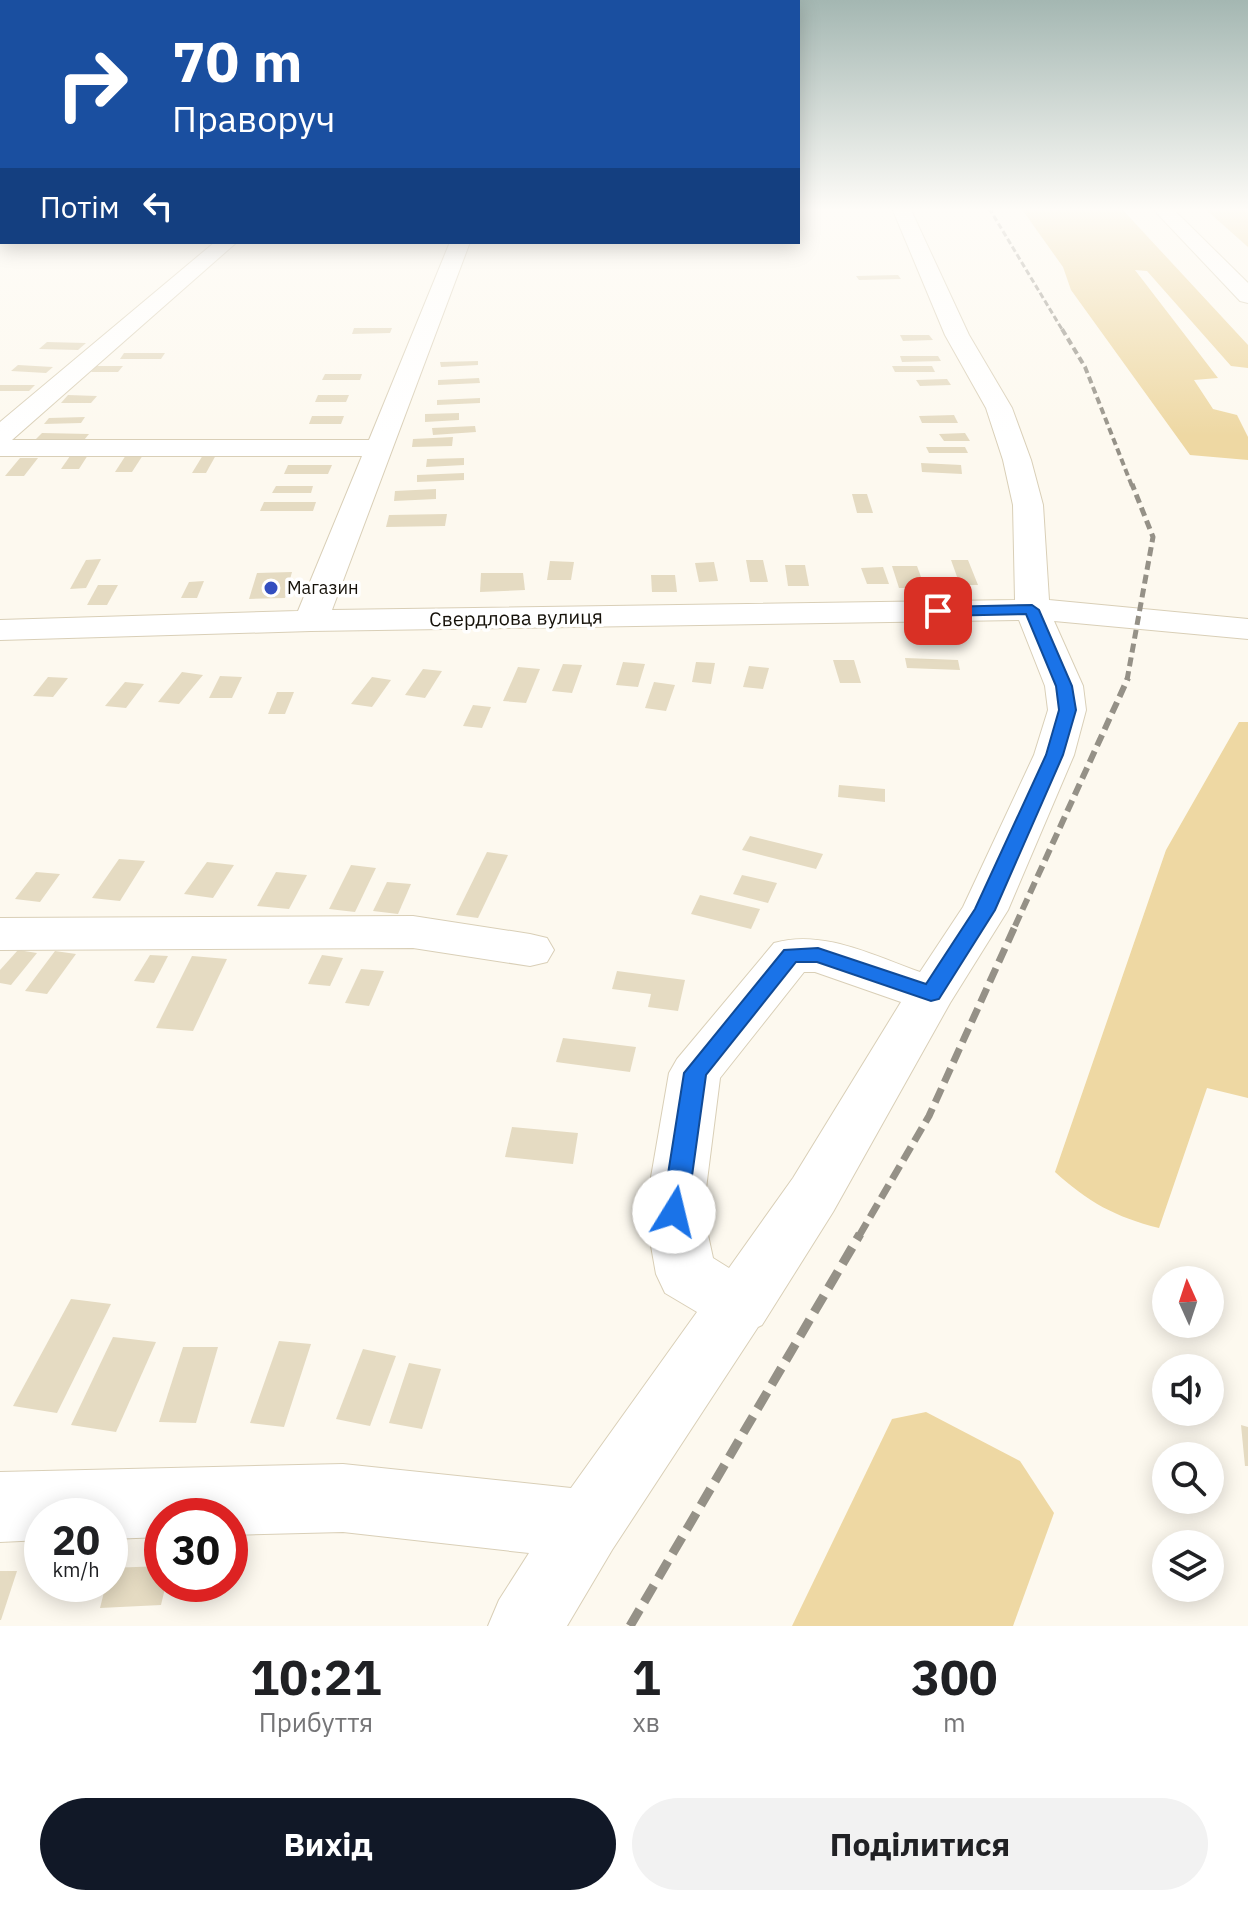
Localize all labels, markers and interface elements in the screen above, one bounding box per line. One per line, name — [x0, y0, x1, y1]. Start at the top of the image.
text: 70 m — [172, 25, 302, 97]
icon: right — [40, 32, 144, 136]
text: Праворуч — [172, 95, 335, 142]
icon: left — [136, 184, 180, 228]
text: Потім — [40, 187, 120, 226]
place label: Mагазин — [287, 576, 359, 599]
pin — [904, 577, 972, 645]
marker: Mагазин — [262, 579, 280, 597]
icon: arrive — [916, 589, 960, 633]
street label: Свердлова вулиця — [429, 602, 603, 633]
position arrow — [632, 1170, 716, 1254]
north arrow — [1152, 1266, 1224, 1338]
map controls — [1152, 1266, 1224, 1602]
button: sound — [1152, 1354, 1224, 1426]
button: search — [1152, 1442, 1224, 1514]
speed limit sign: 30 — [144, 1498, 248, 1602]
text: 20 — [52, 1514, 100, 1566]
button: layers — [1152, 1530, 1224, 1602]
text: km/h — [52, 1556, 100, 1583]
text: 10:21 — [250, 1646, 381, 1708]
text: 1 — [632, 1646, 661, 1708]
text: 300 — [911, 1646, 998, 1708]
text: Прибуття — [259, 1705, 373, 1739]
text: хв — [632, 1705, 660, 1739]
text: m — [943, 1705, 966, 1739]
button: Вихід — [40, 1798, 616, 1890]
button: Поділитися — [632, 1798, 1208, 1890]

